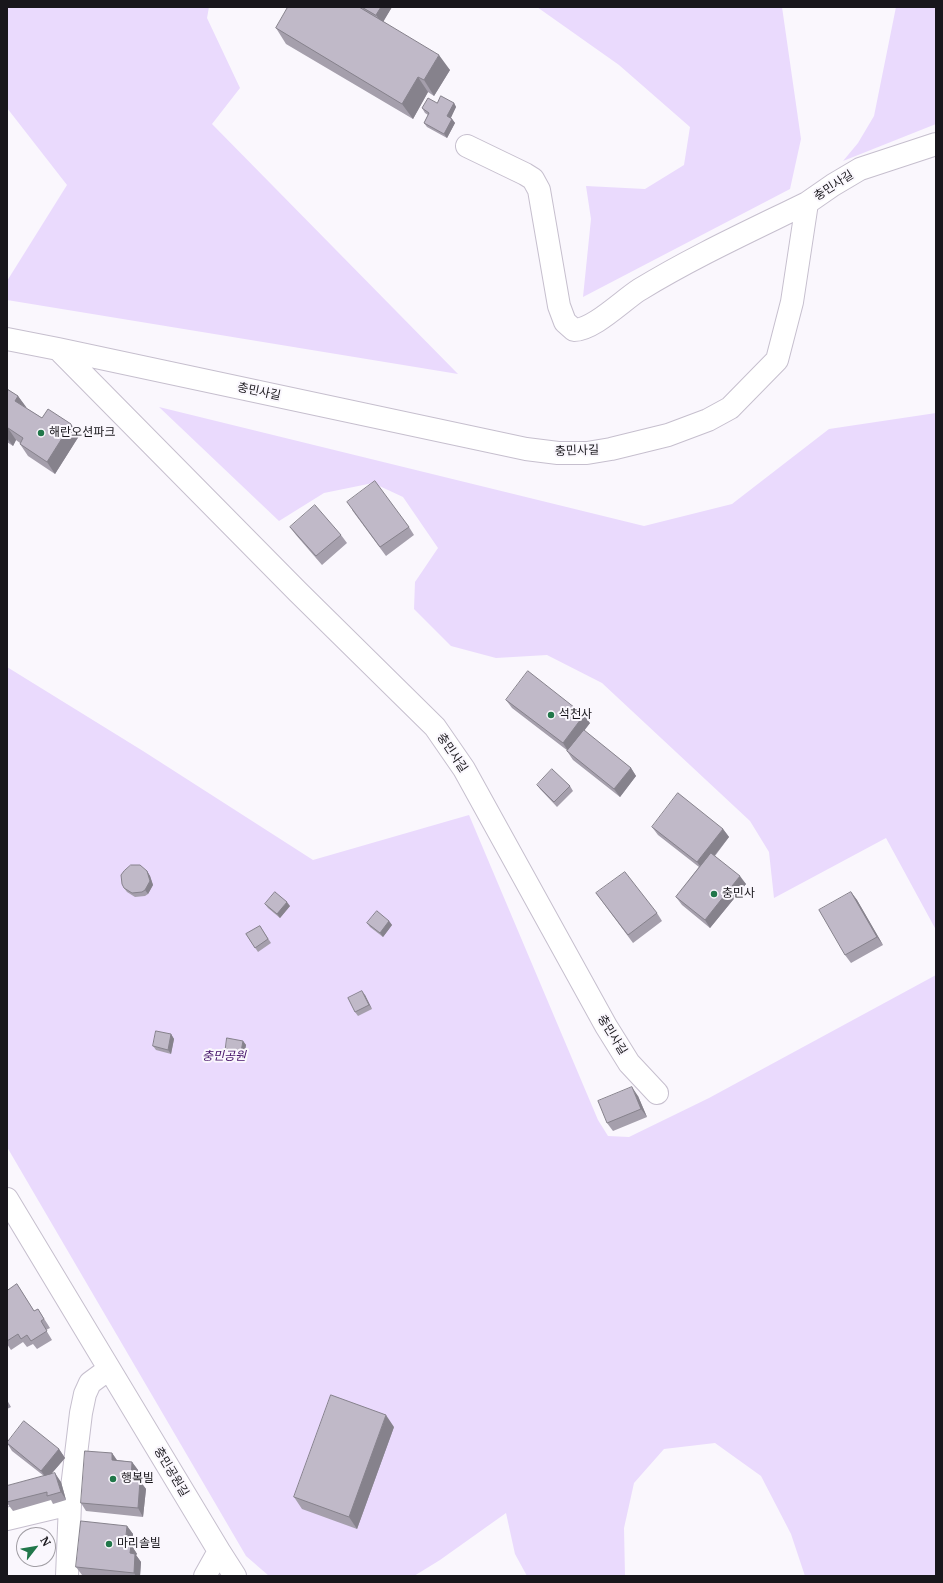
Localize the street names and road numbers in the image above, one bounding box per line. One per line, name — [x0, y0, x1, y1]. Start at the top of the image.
street label: 충민사길 — [812, 168, 856, 204]
street label: 충민사길 — [236, 380, 282, 404]
street label: 충민사길 — [555, 443, 599, 459]
street label: 충민사길 — [434, 731, 470, 775]
street label: 충민사길 — [594, 1012, 630, 1058]
street label: 충민공원길 — [151, 1445, 191, 1499]

